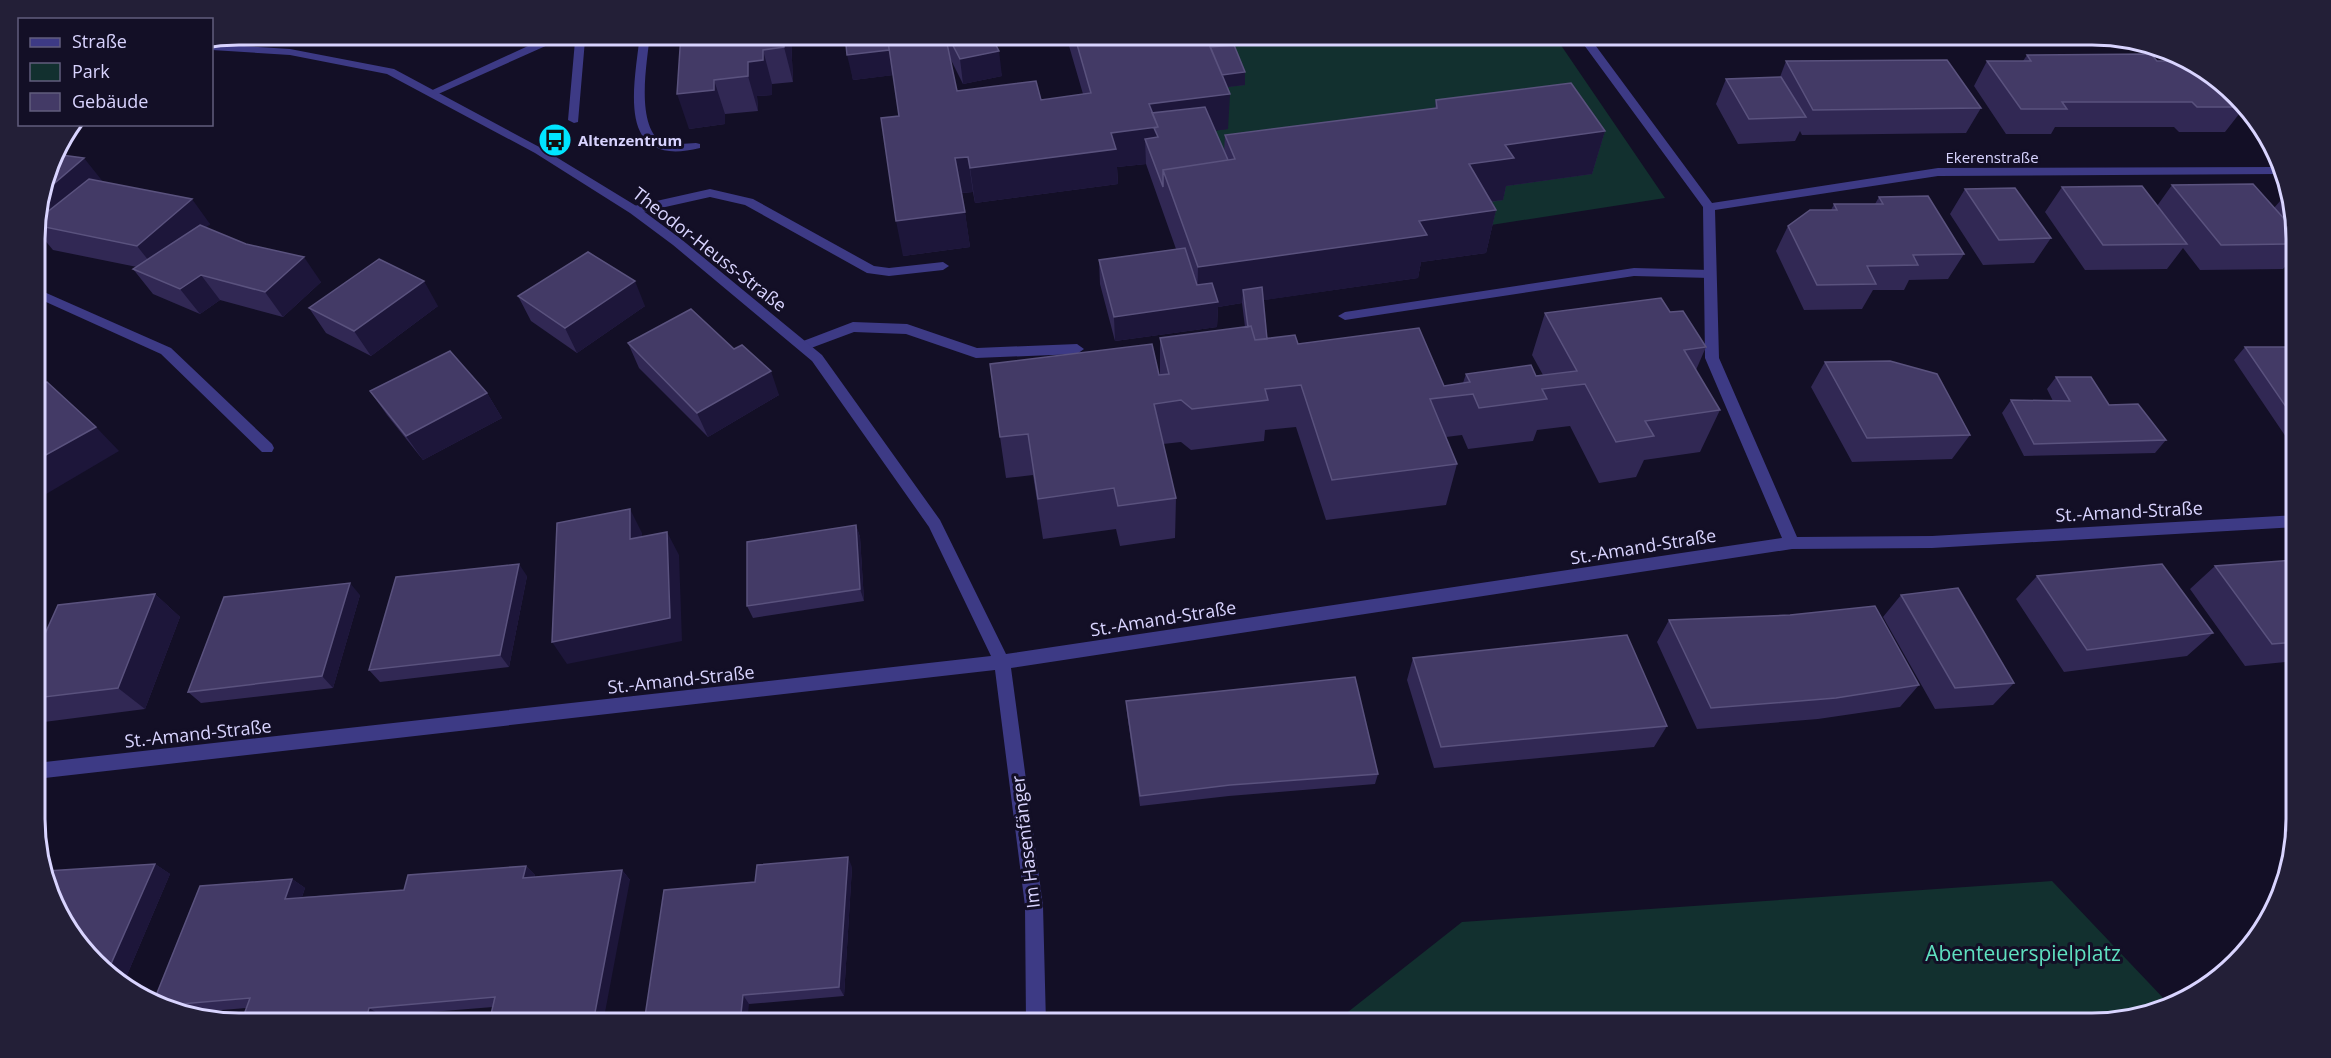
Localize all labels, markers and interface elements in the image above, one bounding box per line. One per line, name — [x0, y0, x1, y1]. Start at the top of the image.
legend — [18, 18, 213, 126]
text: Straße — [72, 29, 127, 53]
text: Park — [72, 59, 110, 83]
text: Gebäude — [72, 89, 148, 113]
bus stop icon: Altenzentrum — [537, 122, 573, 158]
place label: Altenzentrum — [578, 130, 682, 150]
street label: Ekerenstraße — [1945, 147, 2039, 167]
street label: Theodor-Heuss-Straße — [628, 181, 792, 317]
street label: St.-Amand-Straße — [2055, 495, 2203, 527]
street label: St.-Amand-Straße — [1568, 523, 1718, 569]
street label: St.-Amand-Straße — [1088, 595, 1238, 641]
street label: St.-Amand-Straße — [606, 659, 756, 699]
street label: St.-Amand-Straße — [123, 713, 273, 753]
street label: Im Hasenfänger — [1005, 774, 1045, 910]
park label: Abenteuerspielplatz — [1925, 939, 2121, 967]

